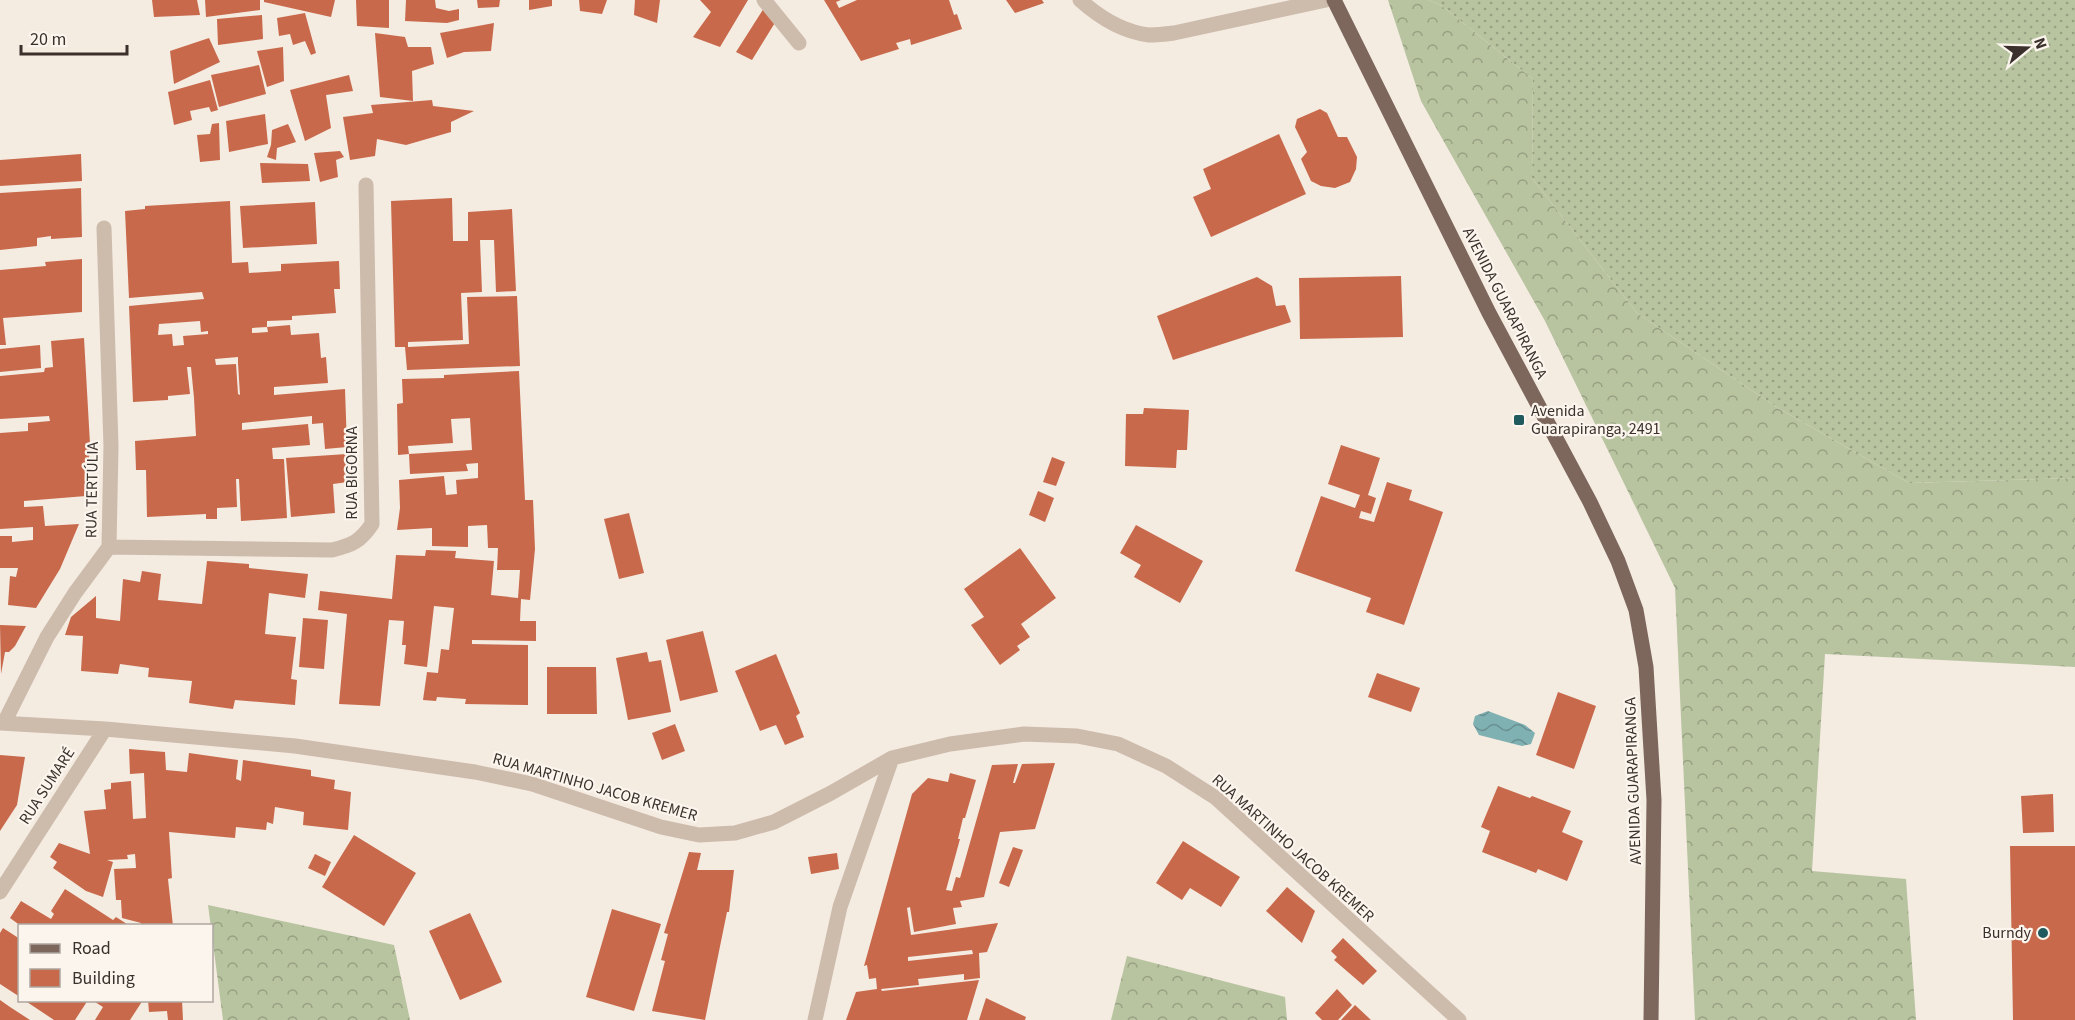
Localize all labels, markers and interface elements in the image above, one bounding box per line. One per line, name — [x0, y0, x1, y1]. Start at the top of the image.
scale bar — [21, 18, 128, 56]
north arrow — [1997, 18, 2057, 78]
text: 20 m — [30, 27, 66, 52]
text: N — [2028, 35, 2052, 52]
street label: AVENIDA GUARAPIRANGA — [1457, 223, 1553, 383]
place label: Avenida Guarapiranga, 2491 — [1531, 400, 1661, 440]
marker: Avenida Guarapiranga, 2491 — [1512, 413, 1526, 427]
street label: RUA BIGORNA — [341, 426, 363, 520]
street label: RUA TERTÚLIA — [80, 441, 104, 538]
street label: AVENIDA GUARAPIRANGA — [1619, 697, 1647, 865]
street label: RUA SUMARÉ — [14, 743, 80, 829]
street label: RUA MARTINHO JACOB KREMER — [490, 747, 700, 827]
street label: RUA MARTINHO JACOB KREMER — [1207, 769, 1379, 927]
place label: Burndy — [1982, 922, 2032, 944]
legend — [18, 924, 213, 1002]
marker: Burndy — [2036, 926, 2050, 940]
text: Road — [72, 936, 111, 961]
text: Building — [72, 966, 135, 991]

